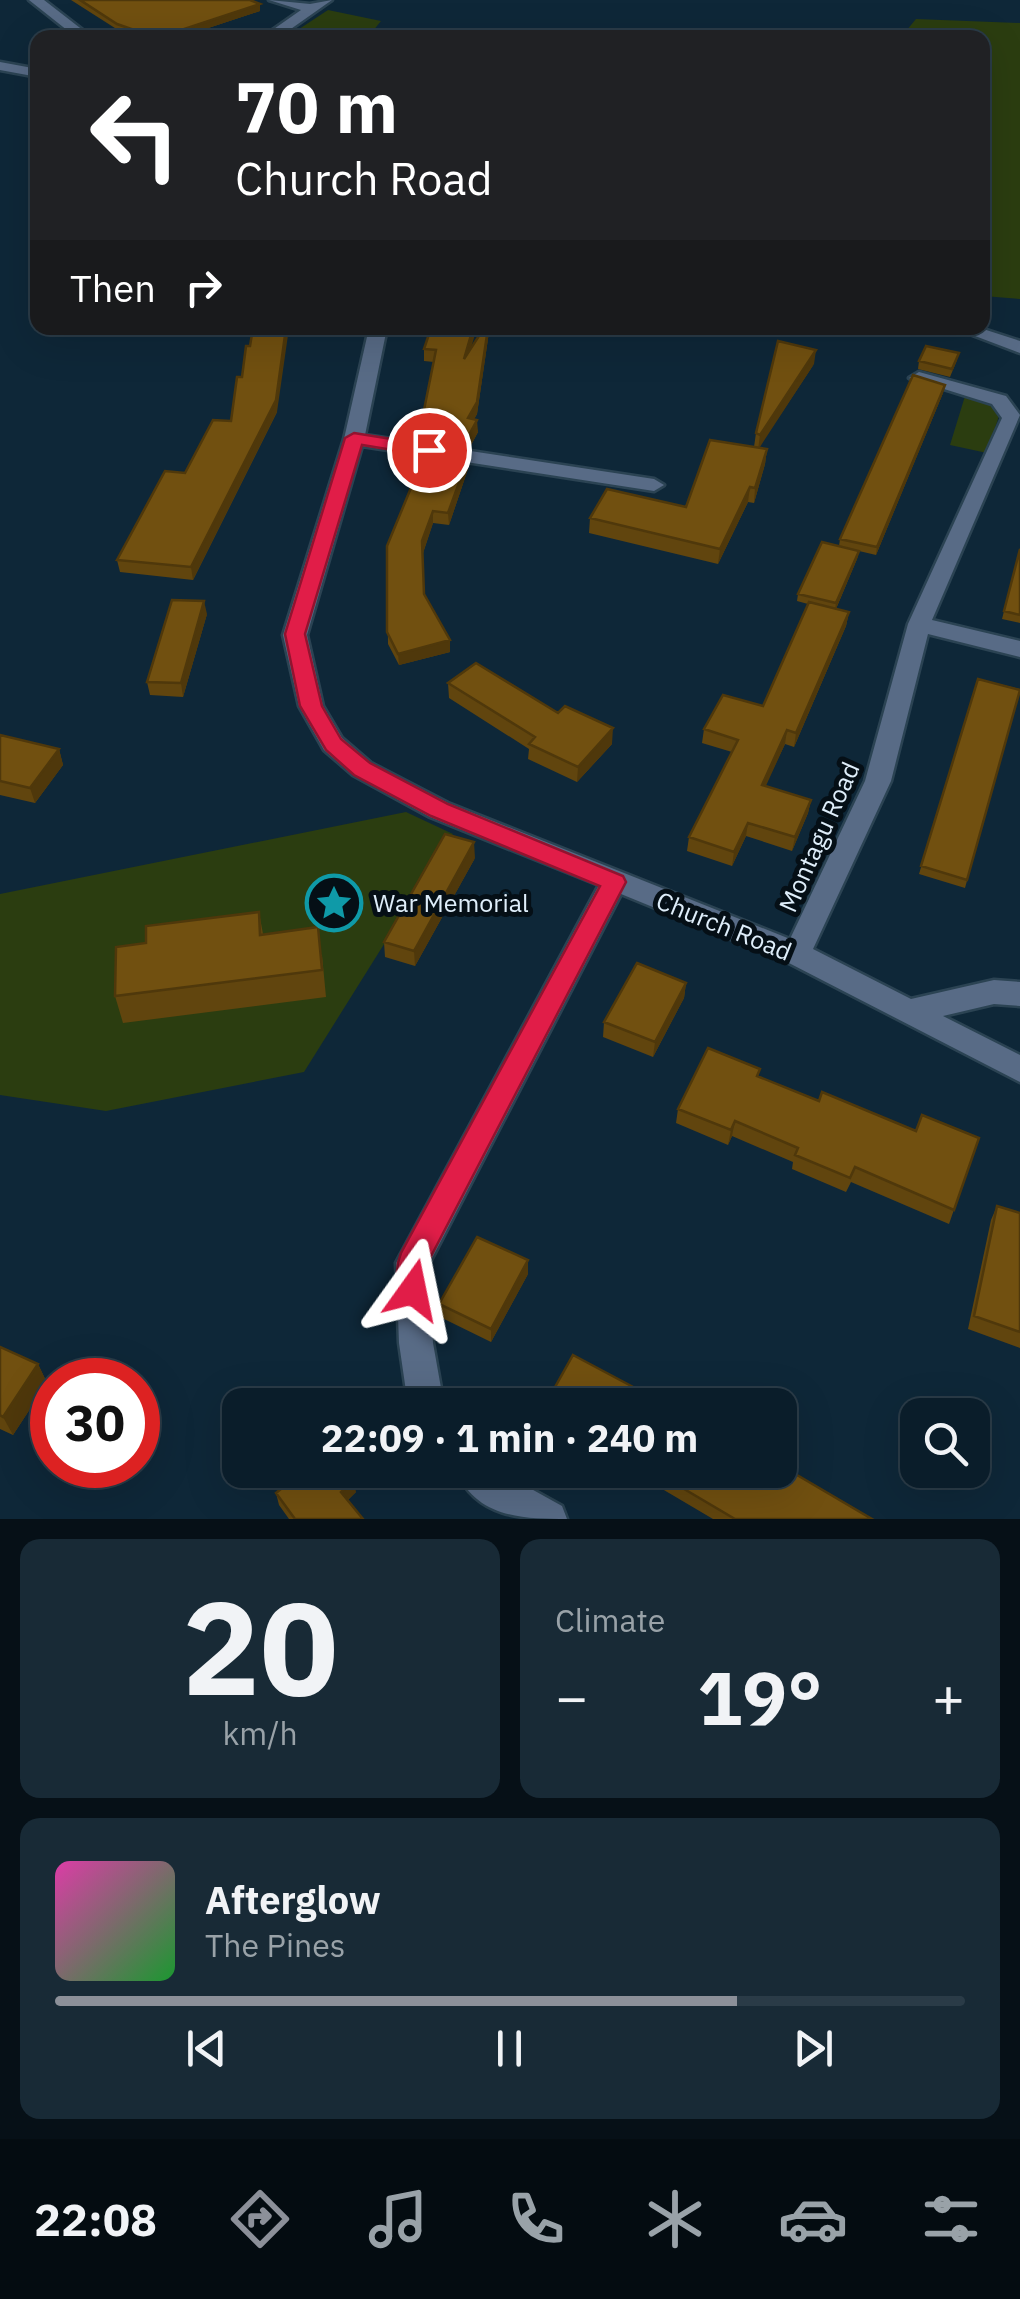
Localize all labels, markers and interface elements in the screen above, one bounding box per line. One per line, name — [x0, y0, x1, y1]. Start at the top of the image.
text: 70 m — [235, 61, 398, 152]
icon: left — [70, 70, 200, 200]
text: Church Road — [235, 149, 493, 207]
icon: right — [176, 260, 231, 315]
text: Then — [70, 263, 156, 312]
pin — [387, 408, 472, 493]
icon: arrive — [402, 423, 457, 478]
street label: Montagu Road — [771, 756, 866, 917]
place icon: War Memorial — [304, 873, 364, 933]
street label: Church Road — [652, 883, 797, 968]
place label: War Memorial — [373, 886, 529, 919]
position arrow — [361, 1238, 465, 1342]
speed limit sign: 30 — [30, 1358, 160, 1488]
map controls — [900, 1398, 990, 1488]
button: search — [900, 1398, 990, 1488]
text: 22:09 · 1 min · 240 m — [321, 1413, 698, 1462]
text: 20 — [182, 1562, 338, 1731]
text: Climate — [555, 1599, 665, 1641]
text: 19° — [697, 1648, 823, 1746]
text: − — [555, 1661, 588, 1732]
text: + — [932, 1661, 965, 1732]
text: km/h — [222, 1712, 298, 1754]
text: Afterglow — [205, 1875, 381, 1924]
text: The Pines — [205, 1924, 345, 1966]
icon: previous — [179, 2021, 234, 2076]
icon: pause — [482, 2021, 537, 2076]
icon: next — [786, 2021, 841, 2076]
icon: directions — [225, 2184, 295, 2254]
icon: music — [363, 2184, 433, 2254]
icon: phone — [501, 2184, 571, 2254]
icon: climate — [640, 2184, 710, 2254]
icon: car — [778, 2184, 848, 2254]
icon: filters — [916, 2184, 986, 2254]
text: 22:08 — [34, 2190, 157, 2248]

